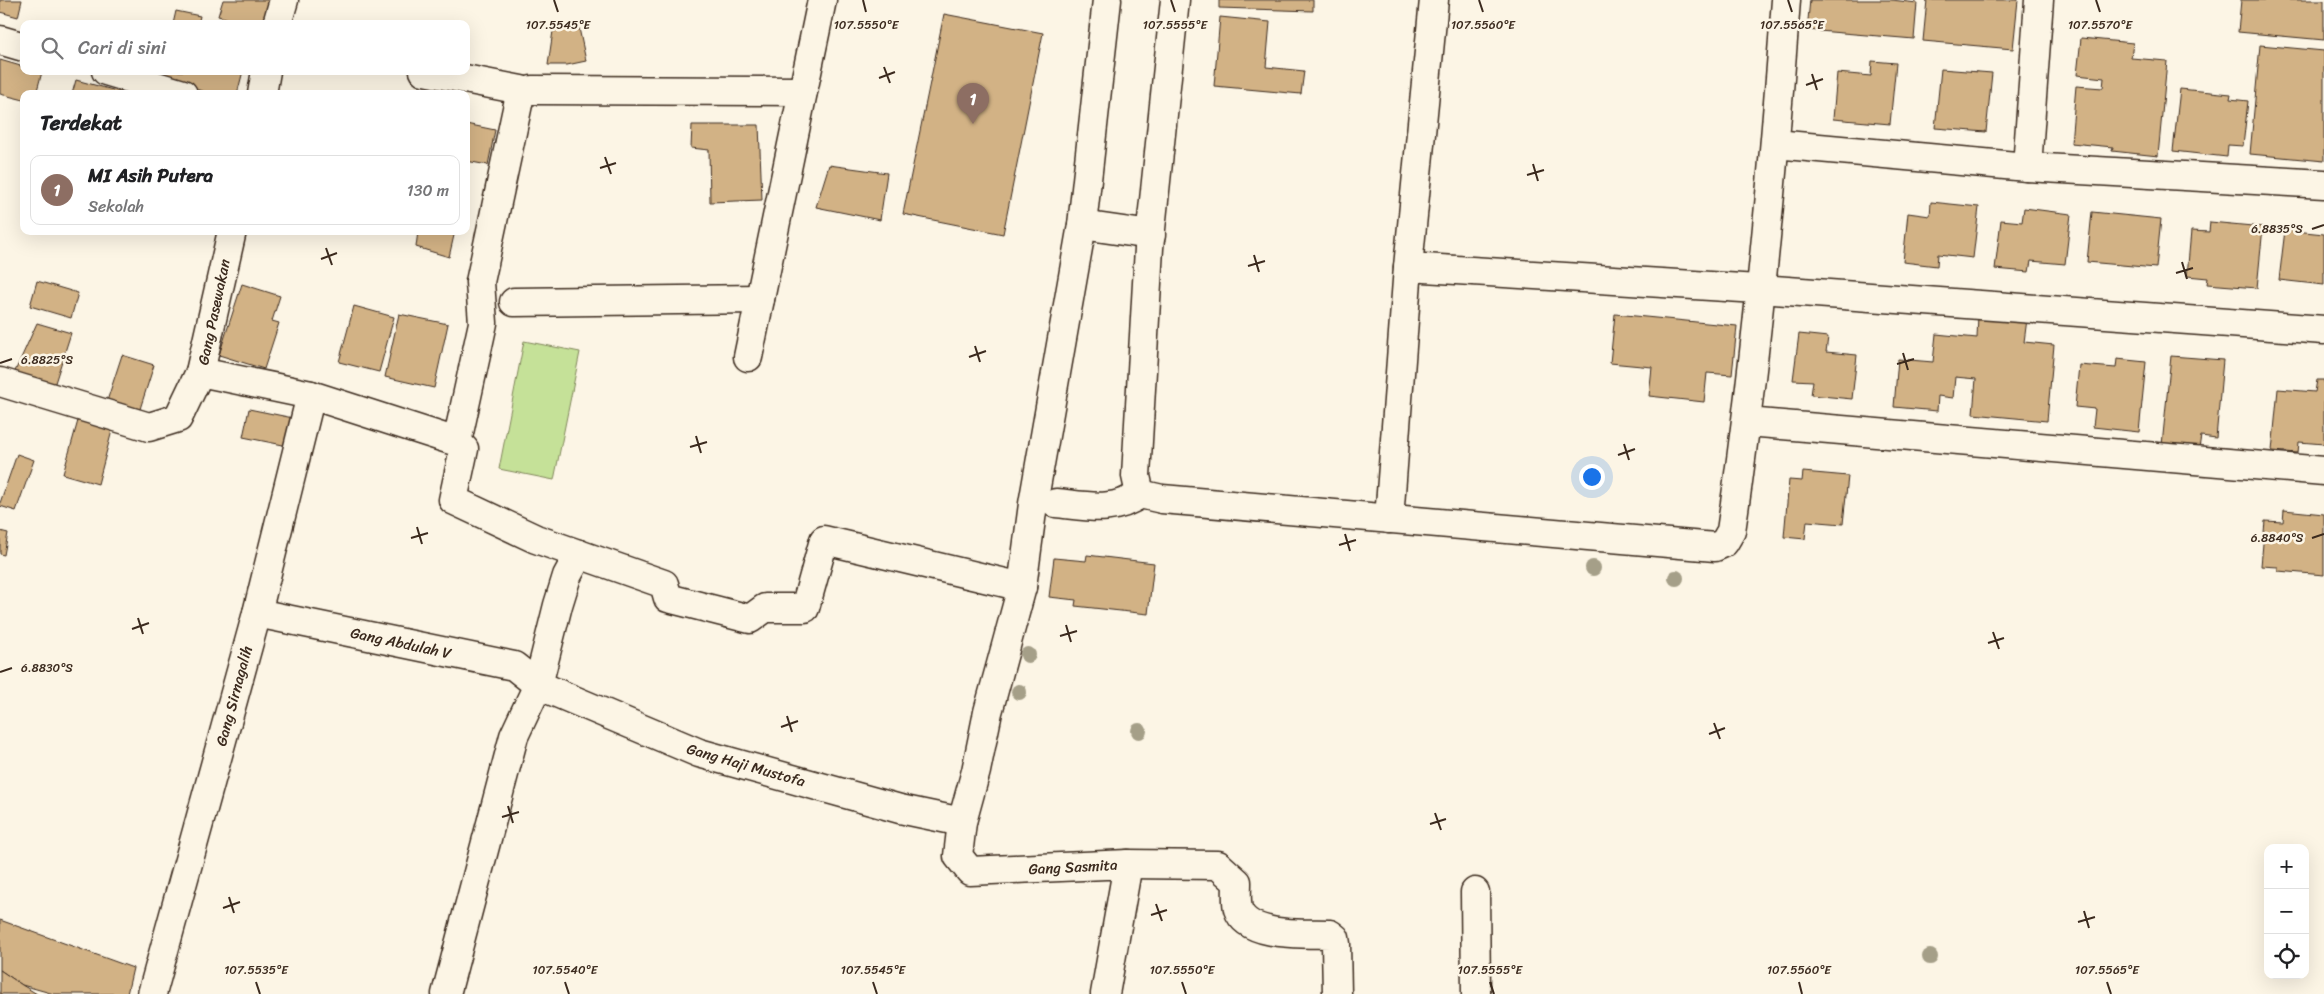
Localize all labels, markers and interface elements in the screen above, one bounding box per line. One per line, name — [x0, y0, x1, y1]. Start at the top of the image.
text: 107.5545°E — [526, 14, 592, 36]
text: 107.5550°E — [834, 14, 900, 36]
text: 107.5555°E — [1143, 14, 1209, 36]
text: 107.5560°E — [1451, 14, 1516, 36]
text: 107.5565°E — [1760, 14, 1825, 36]
text: 107.5570°E — [2068, 14, 2133, 36]
search box — [20, 20, 470, 75]
text: Cari di sini — [78, 31, 166, 64]
icon: search — [38, 34, 66, 62]
pin: 1 — [957, 83, 989, 124]
text: Terdekat — [40, 104, 122, 142]
text: MI Asih Putera — [88, 159, 213, 192]
text: 1 — [54, 176, 60, 205]
text: 130 m — [407, 176, 449, 205]
text: Sekolah — [88, 192, 144, 221]
text: 6.8835°S — [2251, 218, 2303, 240]
street label: Gang Pasewakan — [190, 257, 238, 367]
text: 6.8825°S — [21, 349, 73, 371]
your location — [1579, 464, 1605, 490]
text: 6.8840°S — [2251, 527, 2304, 549]
street label: Gang Abdulah V — [348, 620, 454, 666]
street label: Gang Sirnagalih — [208, 643, 260, 749]
text: 6.8830°S — [21, 657, 73, 679]
street label: Gang Haji Mustofa — [684, 736, 809, 794]
map controls — [2264, 844, 2309, 979]
button: + — [2264, 844, 2309, 889]
street label: Gang Sasmita — [1028, 852, 1119, 882]
button: − — [2264, 889, 2309, 934]
button: locate — [2264, 934, 2309, 979]
text: 107.5535°E — [224, 959, 289, 981]
text: 107.5540°E — [533, 959, 599, 981]
text: 107.5545°E — [841, 959, 907, 981]
text: 107.5550°E — [1150, 959, 1216, 981]
text: 107.5555°E — [1458, 959, 1524, 981]
text: 107.5560°E — [1767, 959, 1832, 981]
text: 107.5565°E — [2075, 959, 2140, 981]

